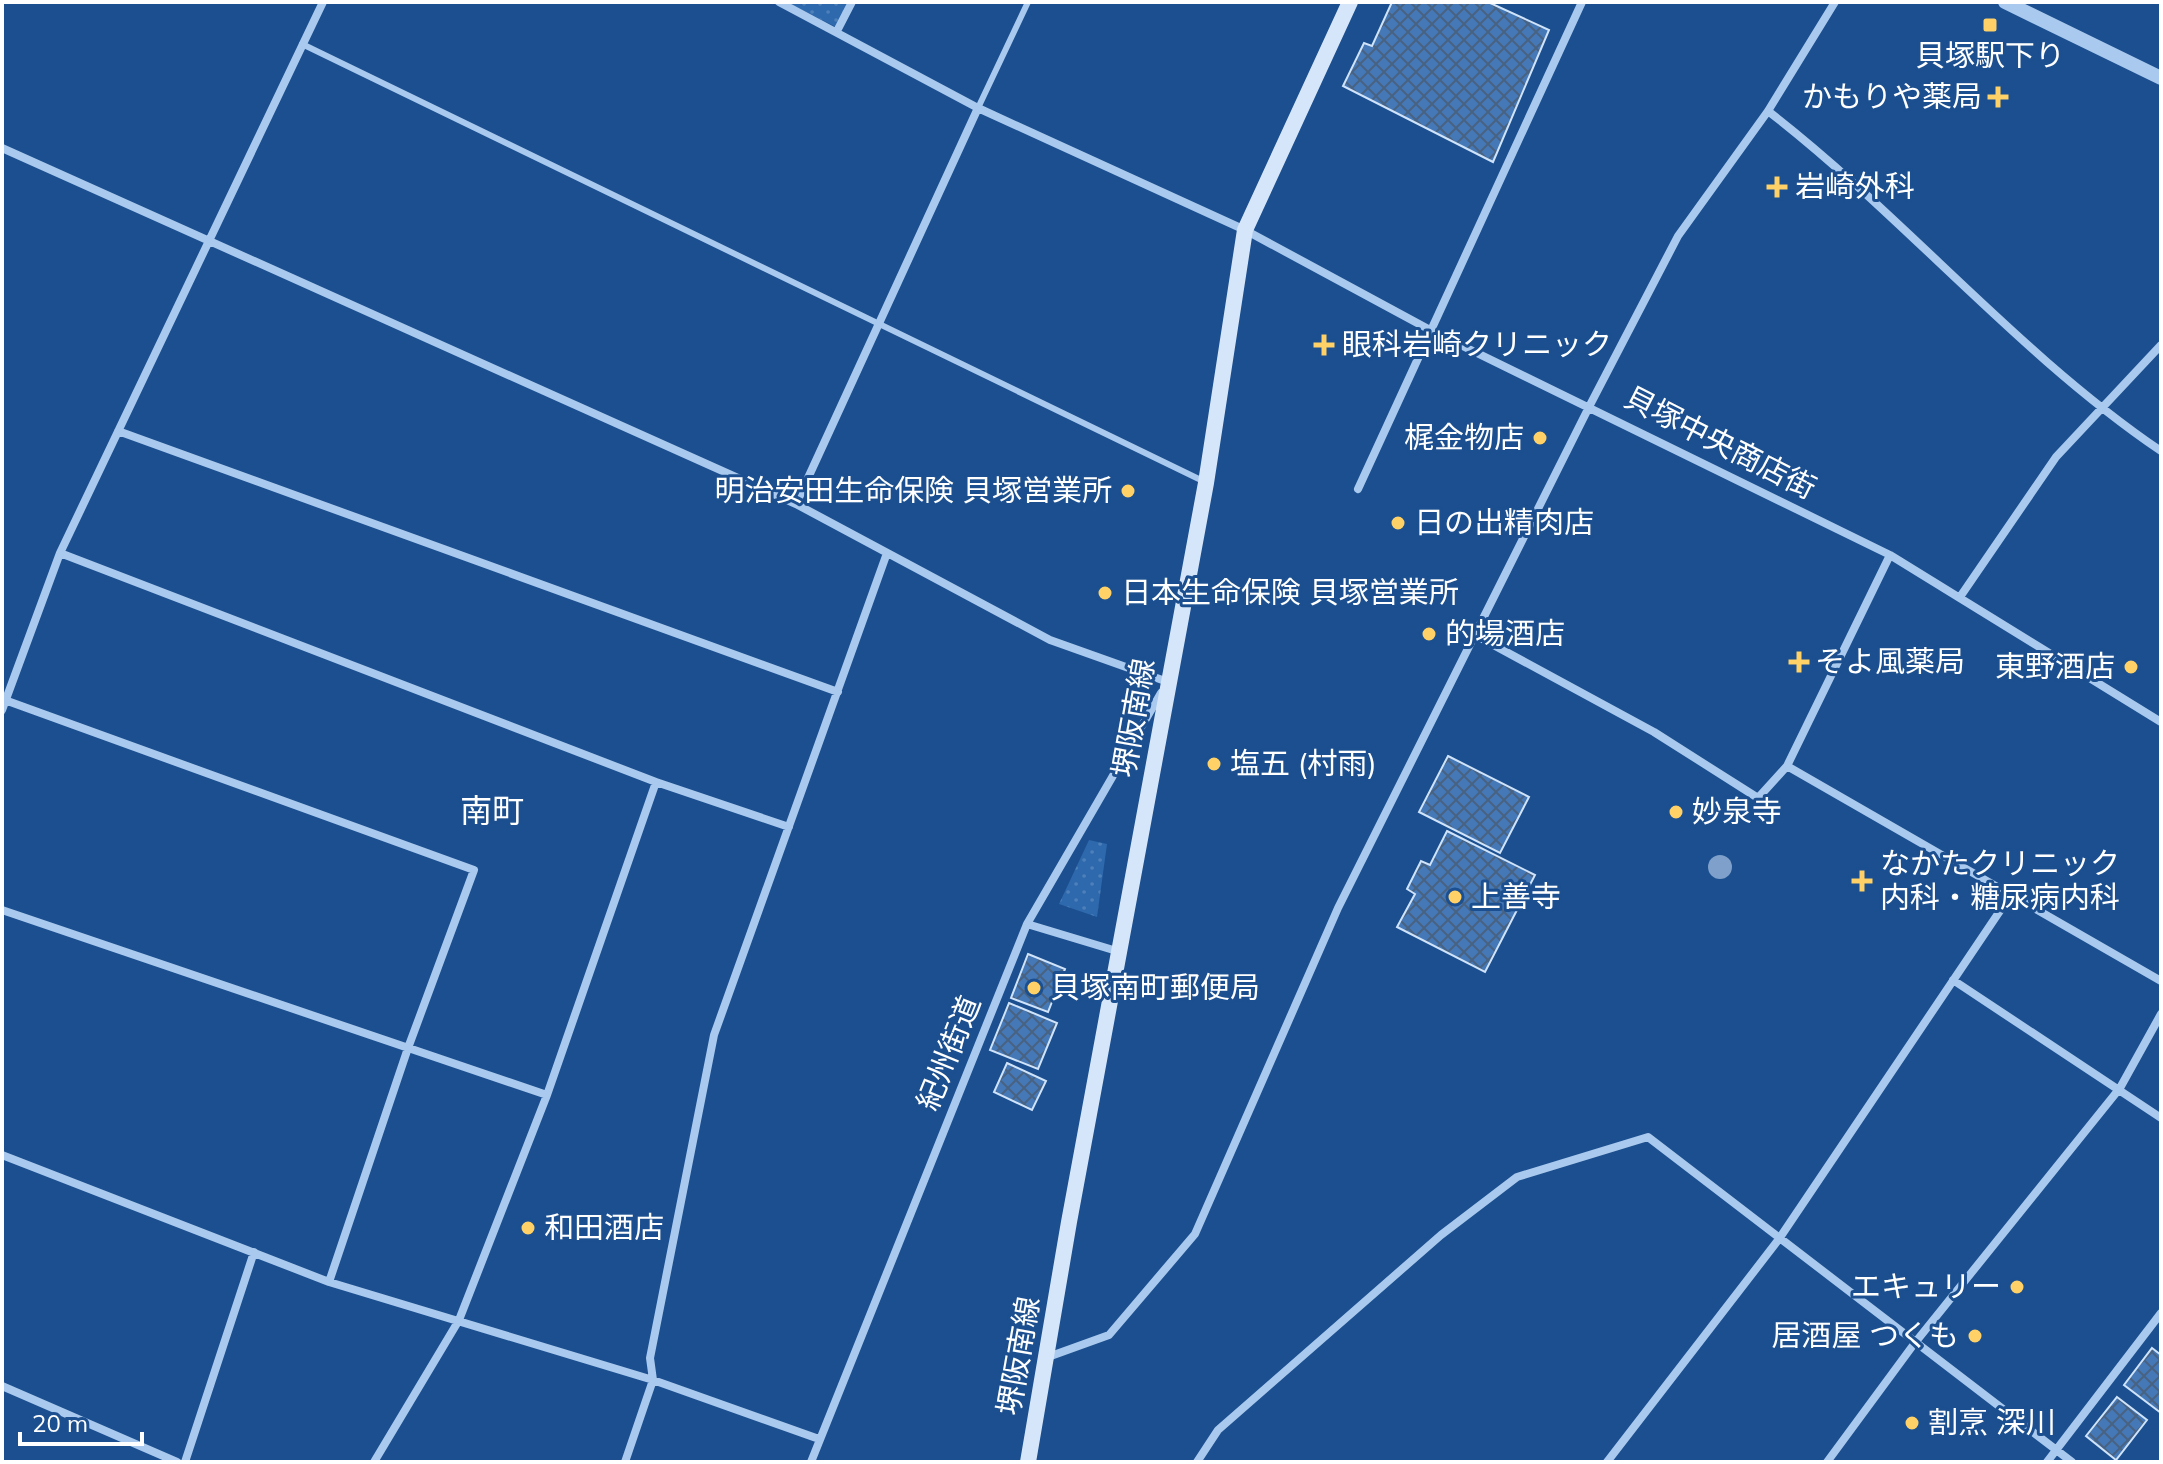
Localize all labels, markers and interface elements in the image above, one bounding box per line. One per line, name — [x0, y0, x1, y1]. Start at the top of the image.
marker: 貝塚駅下り — [1981, 16, 1999, 34]
place label: 貝塚駅下り — [1915, 36, 2065, 74]
place label: かもりや薬局 — [1802, 77, 1982, 115]
marker: かもりや薬局 — [1989, 88, 2007, 106]
place label: 岩崎外科 — [1795, 167, 1915, 205]
marker: 岩崎外科 — [1766, 176, 1788, 198]
place label: 眼科岩崎クリニック — [1342, 325, 1612, 363]
marker: 眼科岩崎クリニック — [1313, 334, 1335, 356]
street label: 貝塚中央商店街 — [1618, 378, 1823, 507]
place label: 梶金物店 — [1404, 418, 1524, 456]
marker: 梶金物店 — [1531, 429, 1549, 447]
place label: 明治安田生命保険 貝塚営業所 — [714, 471, 1112, 509]
marker: 明治安田生命保険 貝塚営業所 — [1119, 482, 1137, 500]
place label: 日の出精肉店 — [1414, 503, 1594, 541]
marker: 日の出精肉店 — [1389, 514, 1407, 532]
place label: 日本生命保険 貝塚営業所 — [1121, 573, 1459, 611]
marker: 日本生命保険 貝塚営業所 — [1096, 584, 1114, 602]
place label: 的場酒店 — [1445, 614, 1565, 652]
marker: 的場酒店 — [1420, 625, 1438, 643]
place label: そよ風薬局 — [1815, 642, 1965, 680]
place label: 東野酒店 — [1995, 647, 2115, 685]
marker: そよ風薬局 — [1790, 653, 1808, 671]
street label: 堺阪南線 — [1104, 655, 1162, 780]
marker: 東野酒店 — [2122, 658, 2140, 676]
place label: 塩五 (村雨) — [1230, 744, 1377, 782]
marker: 塩五 (村雨) — [1205, 755, 1223, 773]
district label: 南町 — [460, 790, 524, 830]
place label: 妙泉寺 — [1692, 792, 1782, 830]
marker: 妙泉寺 — [1667, 803, 1685, 821]
place label: なかたクリニック 内科・糖尿病内科 — [1880, 844, 2120, 916]
marker: なかたクリニック 内科・糖尿病内科 — [1851, 870, 1873, 892]
place label: 上善寺 — [1471, 877, 1561, 915]
marker: 上善寺 — [1446, 888, 1464, 906]
place label: 貝塚南町郵便局 — [1050, 968, 1260, 1006]
marker: 貝塚南町郵便局 — [1025, 979, 1043, 997]
street label: 紀州街道 — [908, 990, 988, 1115]
place label: 和田酒店 — [544, 1208, 664, 1246]
marker: 和田酒店 — [519, 1219, 537, 1237]
place label: エキュリー — [1851, 1267, 2001, 1305]
marker: エキュリー — [2008, 1278, 2026, 1296]
street label: 堺阪南線 — [989, 1293, 1047, 1418]
place label: 居酒屋 つくも — [1771, 1316, 1959, 1354]
marker: 居酒屋 つくも — [1966, 1327, 1984, 1345]
scale bar — [20, 1396, 142, 1446]
place label: 割烹 深川 — [1928, 1403, 2056, 1441]
text: 20 m — [32, 1408, 88, 1438]
marker: 割烹 深川 — [1903, 1414, 1921, 1432]

